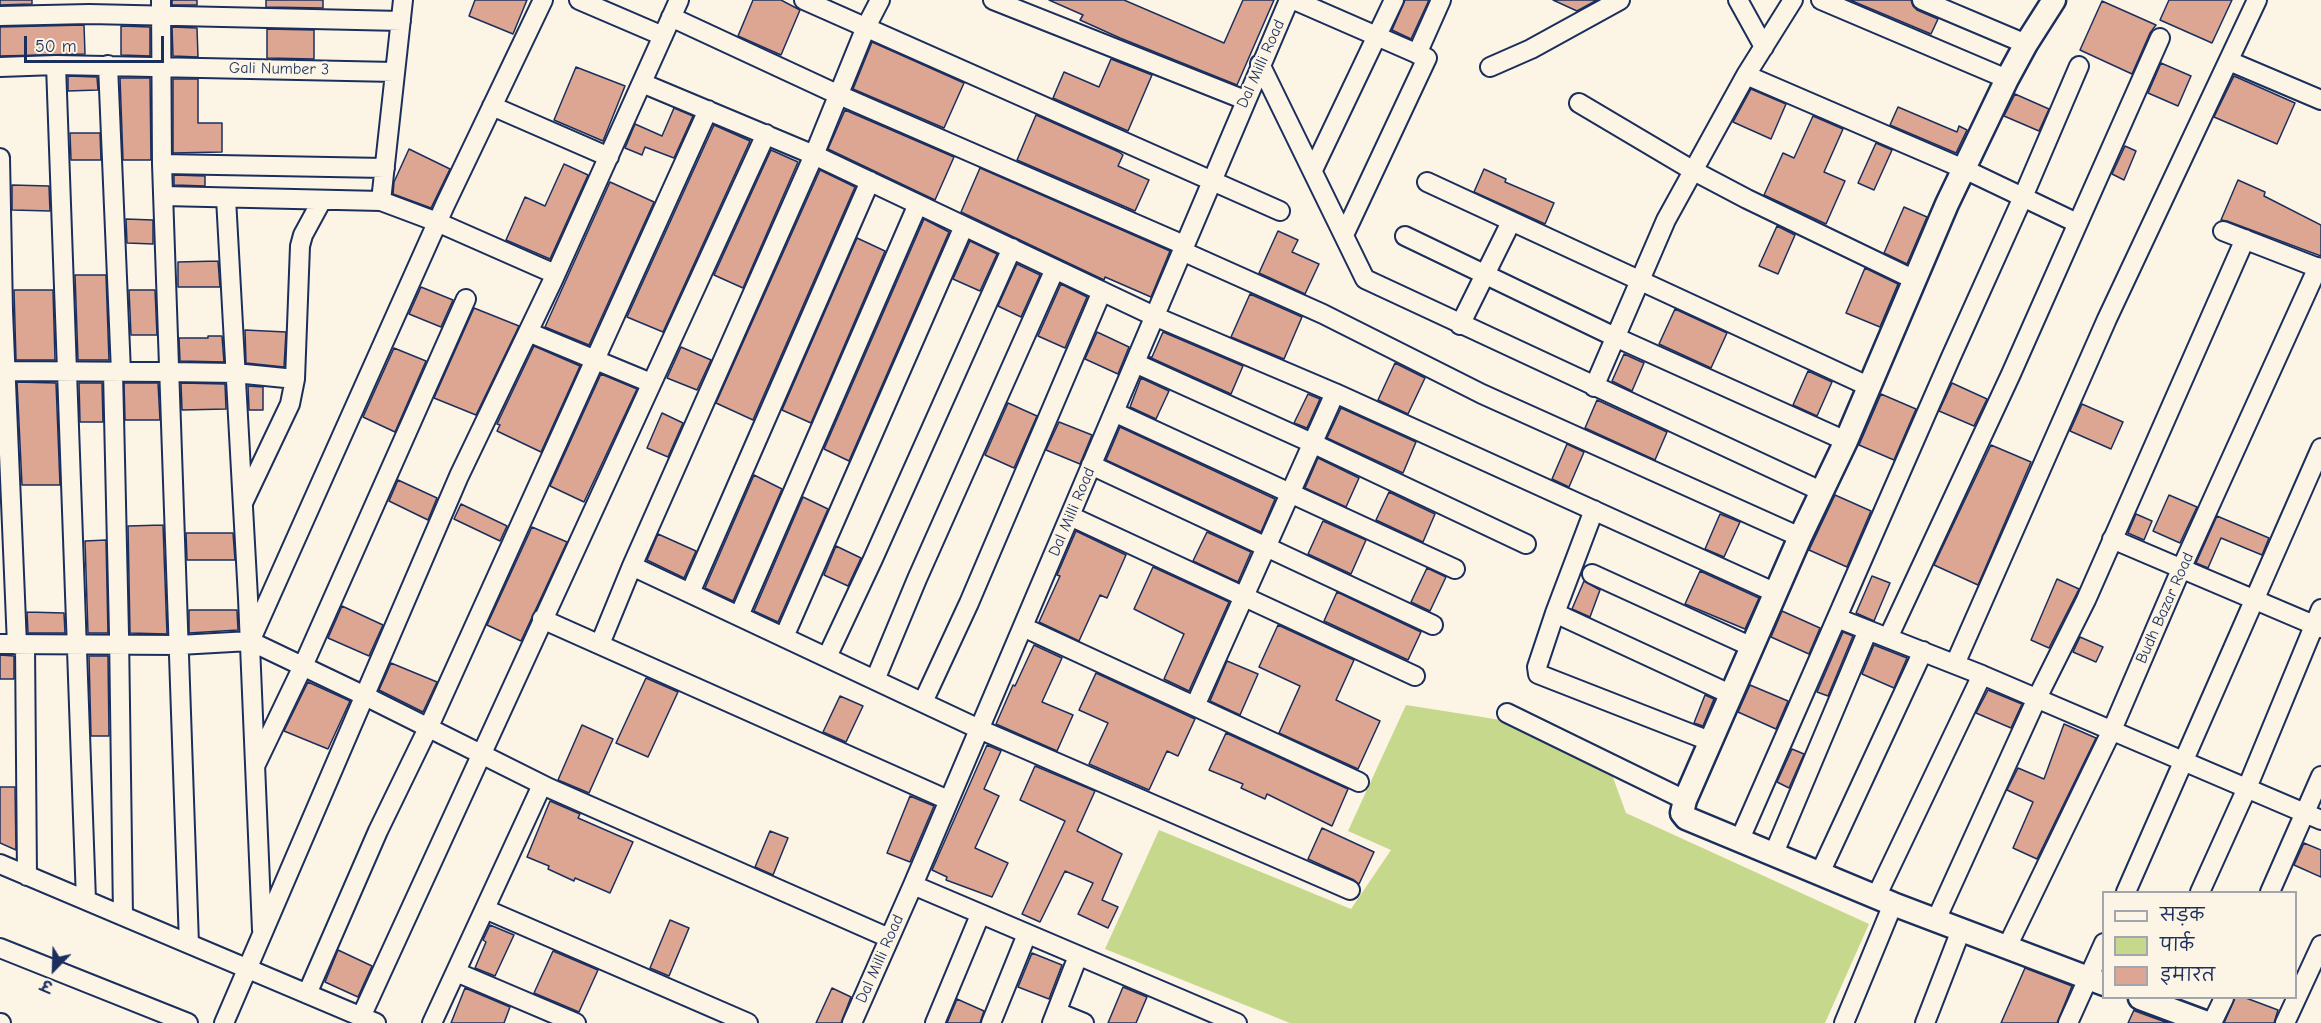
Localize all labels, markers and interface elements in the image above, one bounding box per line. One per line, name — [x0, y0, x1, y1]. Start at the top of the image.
street label: Dal Milli Road — [1233, 17, 1289, 111]
scale bar — [27, 24, 166, 62]
text: 50 m — [35, 36, 77, 57]
street label: Gali Number 3 — [229, 59, 329, 79]
street label: Dal Milli Road — [1045, 465, 1099, 559]
street label: Budh Bazar Road — [2132, 549, 2198, 667]
legend — [2102, 891, 2297, 999]
text: सड़क — [2160, 905, 2204, 926]
street label: Dal Milli Road — [852, 912, 908, 1006]
text: पार्क — [2160, 935, 2194, 956]
north arrow — [24, 939, 84, 999]
text: इमारत — [2160, 965, 2215, 986]
text: उ — [39, 975, 55, 996]

